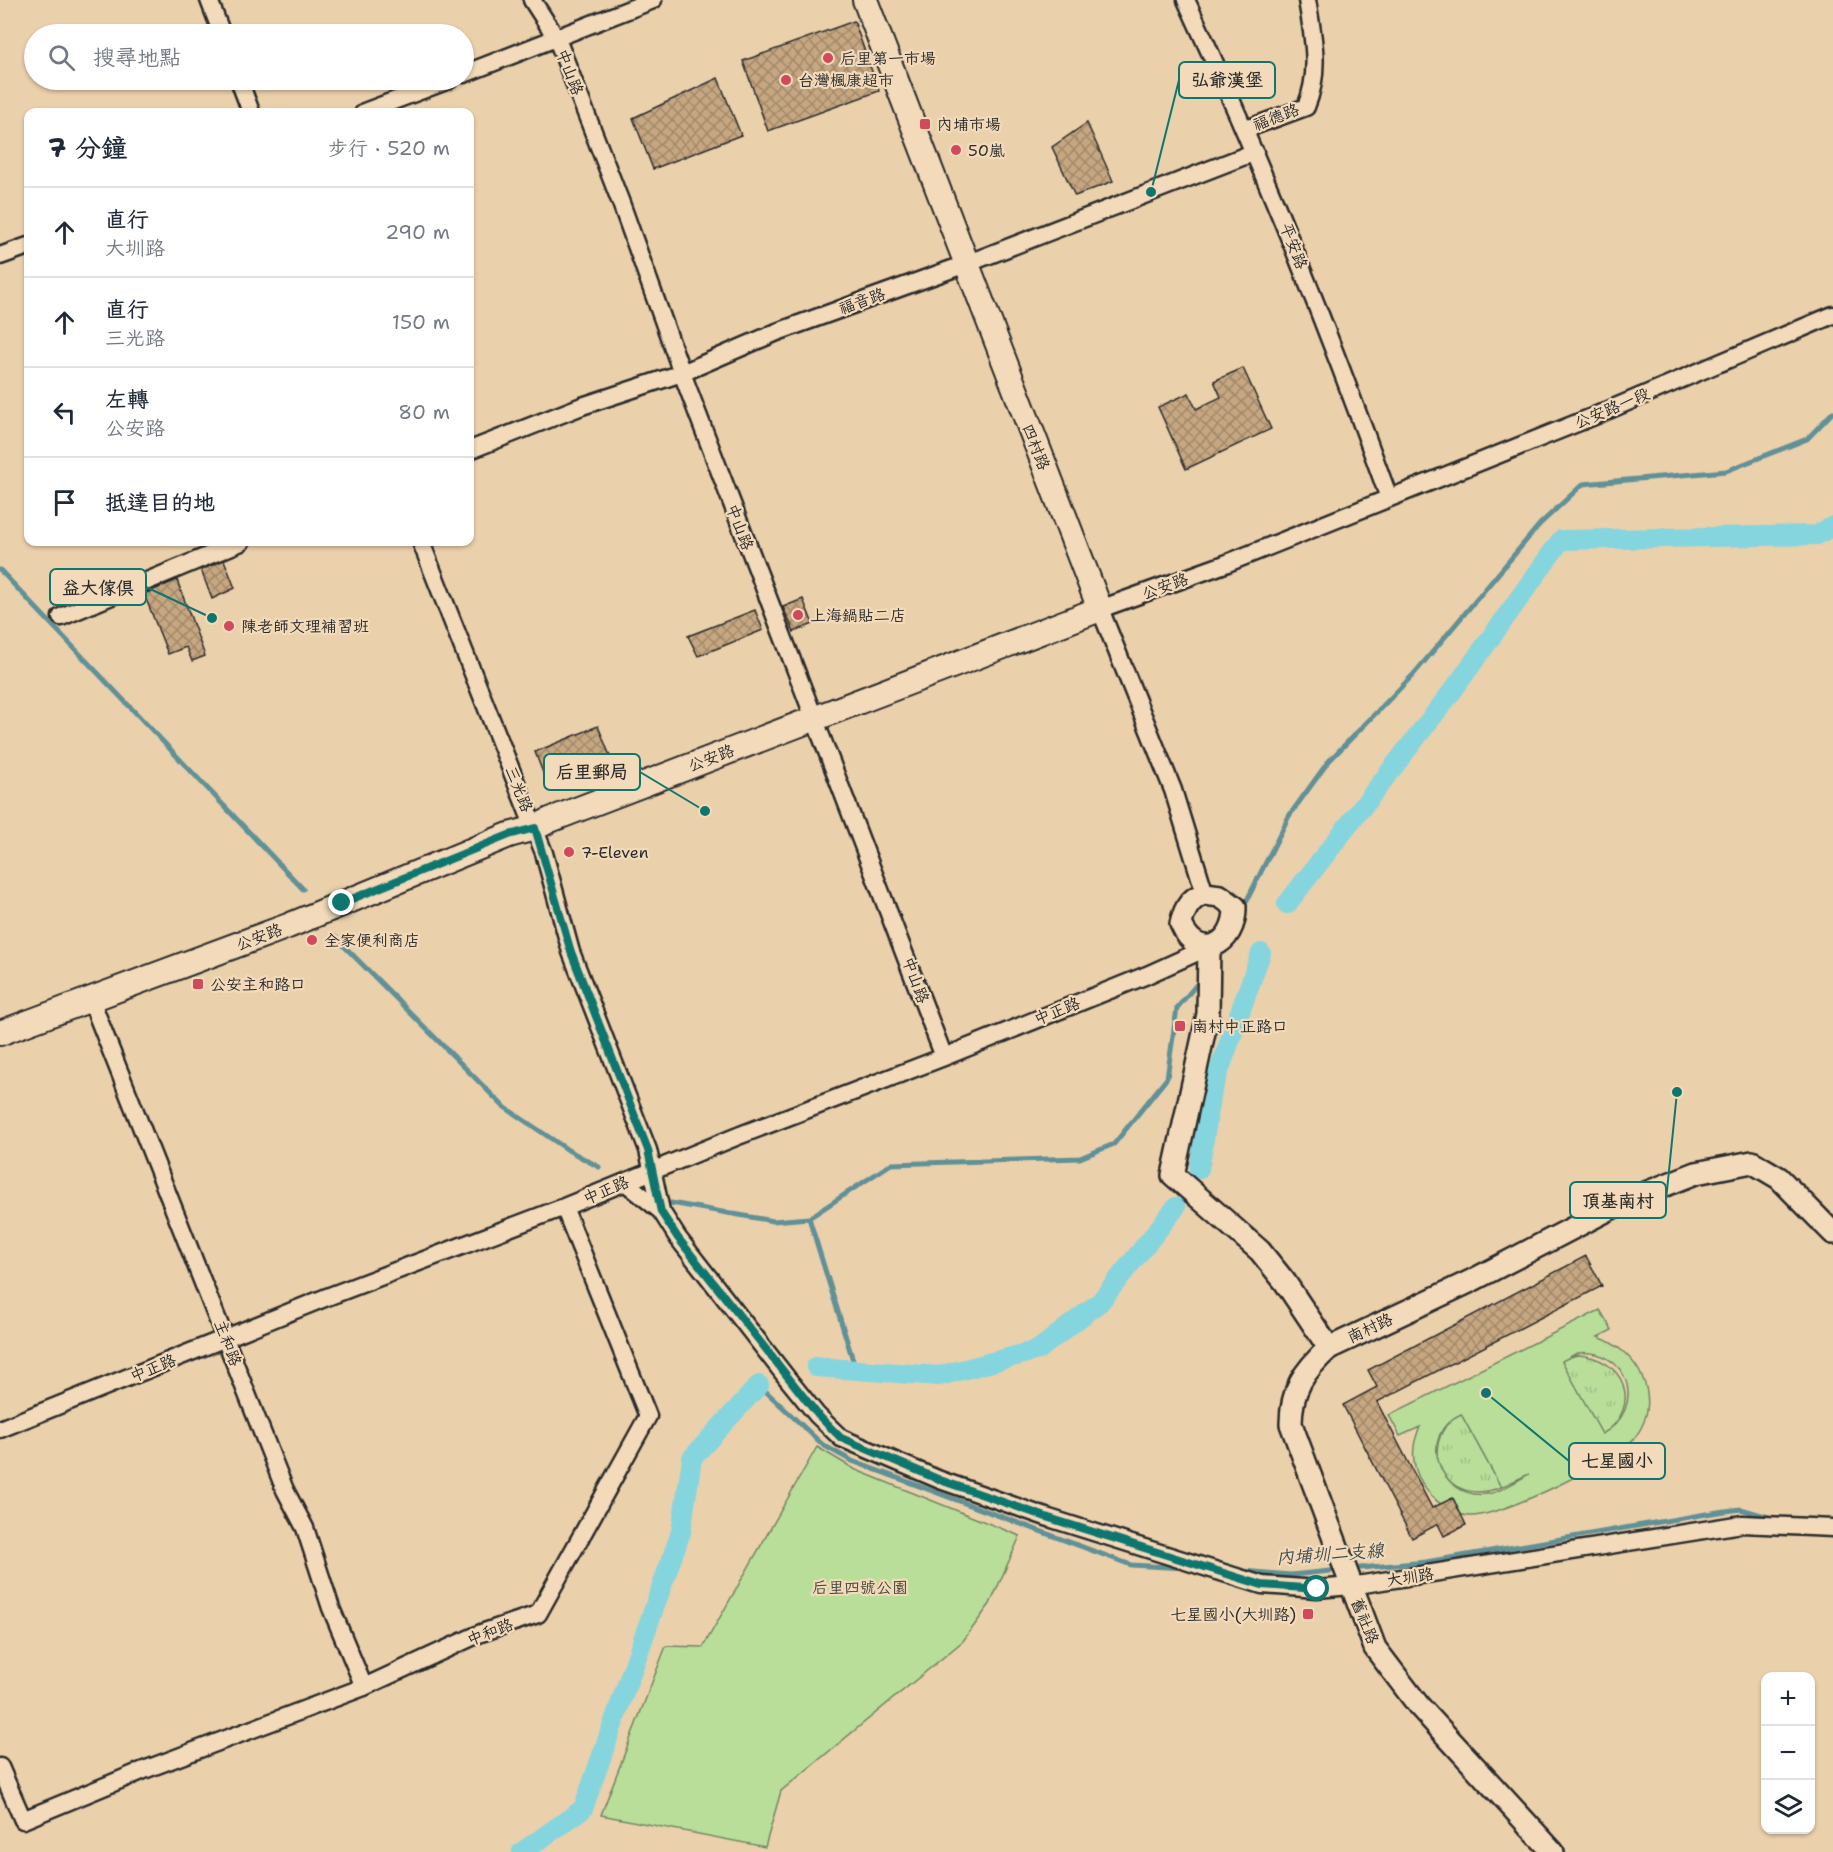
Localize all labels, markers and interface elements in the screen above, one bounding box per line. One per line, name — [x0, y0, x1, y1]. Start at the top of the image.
search box — [24, 24, 474, 90]
icon: search — [45, 41, 78, 74]
text: 搜尋地點 — [93, 43, 181, 72]
street label: 中山路 — [552, 46, 588, 98]
place label: 后里第一市場 — [840, 48, 936, 69]
marker: 后里第一市場 — [821, 51, 835, 65]
callout: 弘爺漢堡 — [1179, 62, 1275, 98]
text: 弘爺漢堡 — [1191, 68, 1263, 92]
place label: 台灣楓康超市 — [798, 70, 894, 91]
marker: 台灣楓康超市 — [779, 73, 793, 87]
street label: 福德路 — [1250, 99, 1302, 135]
place label: 內埔市場 — [937, 114, 1001, 135]
marker: 內埔市場 — [918, 117, 932, 131]
text: 7 分鐘 — [48, 130, 127, 165]
text: 步行 · 520 m — [328, 135, 450, 161]
place label: 50嵐 — [968, 140, 1005, 161]
marker: 50嵐 — [949, 143, 963, 157]
text: 直行 — [105, 205, 149, 234]
icon: ahead — [48, 216, 81, 249]
text: 290 m — [385, 219, 450, 245]
street label: 平安路 — [1276, 220, 1312, 272]
text: 大圳路 — [105, 235, 165, 261]
street label: 福音路 — [836, 283, 888, 319]
text: 直行 — [105, 295, 149, 324]
icon: ahead — [48, 306, 81, 339]
text: 150 m — [392, 309, 450, 335]
text: 三光路 — [105, 325, 165, 351]
street label: 公安路一段 — [1571, 383, 1653, 433]
text: 左轉 — [105, 385, 149, 414]
icon: left — [48, 396, 81, 429]
text: 80 m — [398, 399, 450, 425]
text: 公安路 — [105, 415, 165, 441]
street label: 四村路 — [1017, 421, 1055, 473]
icon: arrive — [48, 486, 81, 519]
text: 抵達目的地 — [105, 488, 215, 517]
street label: 中山路 — [722, 501, 758, 553]
street label: 公安路 — [1139, 568, 1191, 604]
callout: 益大傢俱 — [50, 569, 146, 605]
text: 益大傢俱 — [62, 576, 134, 600]
place label: 上海鍋貼二店 — [810, 605, 906, 626]
marker: 上海鍋貼二店 — [791, 608, 805, 622]
place label: 陳老師文理補習班 — [241, 616, 369, 637]
marker: 陳老師文理補習班 — [222, 619, 236, 633]
street label: 公安路 — [685, 740, 737, 776]
callout: 后里郵局 — [544, 754, 640, 790]
text: 后里郵局 — [556, 760, 628, 784]
street label: 三光路 — [500, 763, 538, 815]
place label: 7-Eleven — [581, 842, 649, 863]
marker: 7-Eleven — [562, 845, 576, 859]
route end — [328, 889, 354, 915]
street label: 公安路 — [233, 919, 285, 955]
place label: 全家便利商店 — [324, 930, 420, 951]
marker: 全家便利商店 — [305, 933, 319, 947]
street label: 中山路 — [898, 954, 934, 1006]
place label: 公安主和路口 — [210, 974, 306, 995]
marker: 公安主和路口 — [191, 977, 205, 991]
street label: 中正路 — [1031, 992, 1083, 1030]
place label: 南村中正路口 — [1192, 1016, 1288, 1037]
marker: 南村中正路口 — [1173, 1019, 1187, 1033]
street label: 中正路 — [580, 1171, 632, 1209]
callout: 頂基南村 — [1570, 1182, 1666, 1218]
text: 頂基南村 — [1582, 1189, 1654, 1213]
street label: 南村路 — [1344, 1308, 1396, 1348]
street label: 主和路 — [210, 1317, 246, 1369]
street label: 中正路 — [127, 1349, 179, 1387]
callout: 七星國小 — [1569, 1443, 1665, 1479]
text: 七星國小 — [1581, 1449, 1653, 1473]
water label: 內埔圳二支線 — [1275, 1538, 1386, 1570]
street label: 大圳路 — [1385, 1563, 1435, 1591]
route start — [1303, 1575, 1329, 1601]
park label: 后里四號公園 — [812, 1577, 908, 1598]
street label: 舊社路 — [1346, 1595, 1384, 1647]
place label: 七星國小(大圳路) — [1170, 1604, 1296, 1625]
marker: 七星國小(大圳路) — [1301, 1607, 1315, 1621]
street label: 中和路 — [464, 1614, 516, 1650]
map controls — [1761, 1672, 1815, 1834]
button: + — [1761, 1672, 1815, 1726]
button: − — [1761, 1726, 1815, 1780]
button: layers — [1761, 1780, 1815, 1834]

